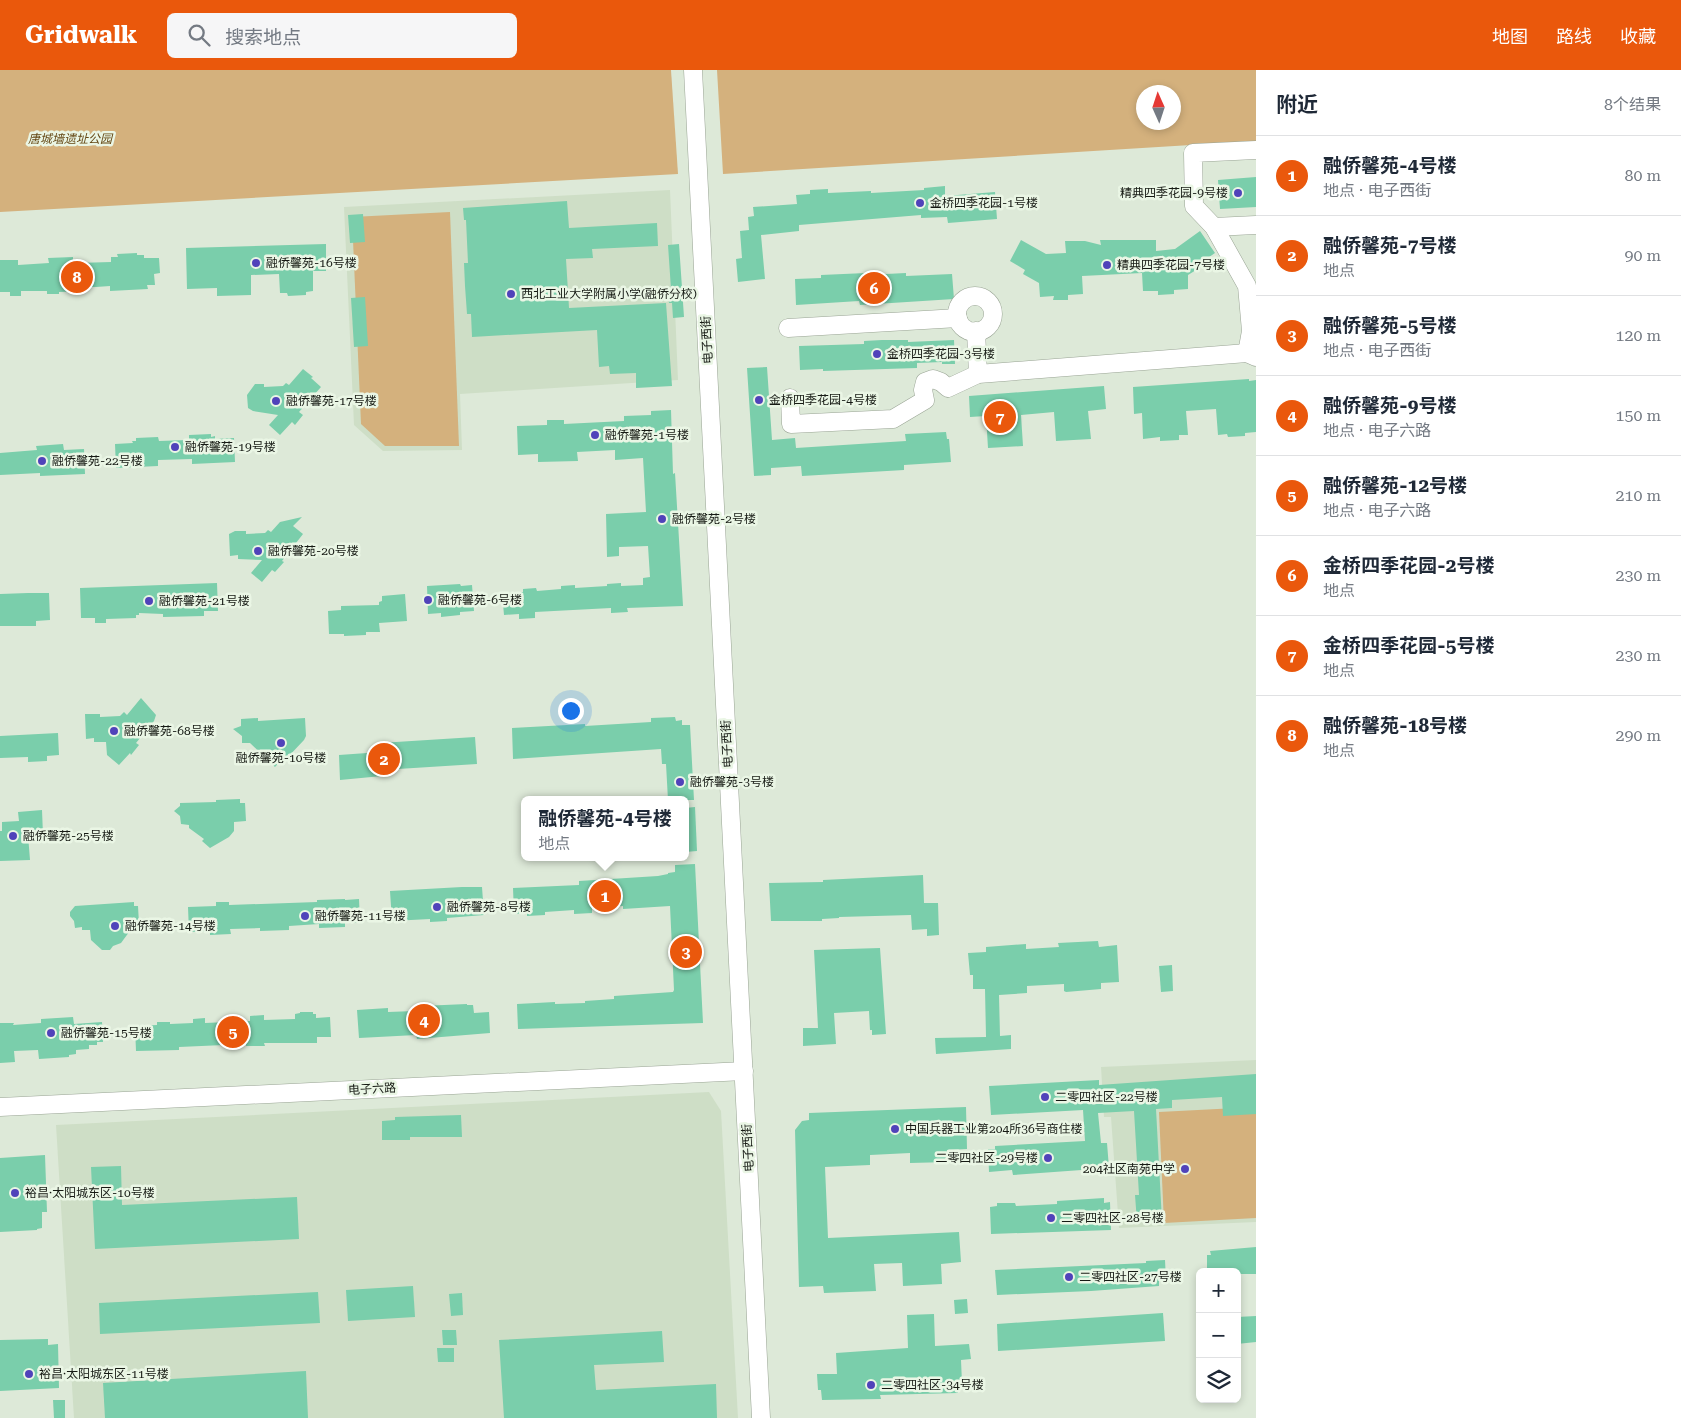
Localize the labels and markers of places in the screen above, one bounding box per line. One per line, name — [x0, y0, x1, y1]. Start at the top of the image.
place label: 精典四季花园-9号楼 — [1120, 186, 1228, 200]
marker: 精典四季花园-9号楼 — [1232, 187, 1244, 199]
place label: 金桥四季花园-1号楼 — [930, 196, 1038, 210]
marker: 金桥四季花园-1号楼 — [914, 197, 926, 209]
place label: 融侨馨苑-16号楼 — [266, 256, 357, 270]
marker: 融侨馨苑-16号楼 — [250, 257, 262, 269]
pin: 8 — [61, 258, 93, 296]
place label: 精典四季花园-7号楼 — [1117, 258, 1225, 272]
marker: 精典四季花园-7号楼 — [1101, 259, 1113, 271]
pin: 6 — [858, 269, 890, 307]
place label: 西北工业大学附属小学(融侨分校) — [521, 287, 697, 301]
marker: 西北工业大学附属小学(融侨分校) — [505, 288, 517, 300]
place label: 金桥四季花园-3号楼 — [887, 347, 995, 361]
marker: 金桥四季花园-3号楼 — [871, 348, 883, 360]
place label: 金桥四季花园-4号楼 — [769, 393, 877, 407]
place label: 融侨馨苑-17号楼 — [286, 394, 377, 408]
marker: 金桥四季花园-4号楼 — [753, 394, 765, 406]
marker: 融侨馨苑-17号楼 — [270, 395, 282, 407]
pin: 7 — [984, 398, 1016, 436]
place label: 融侨馨苑-1号楼 — [605, 428, 689, 442]
marker: 融侨馨苑-1号楼 — [589, 429, 601, 441]
place label: 融侨馨苑-19号楼 — [185, 440, 276, 454]
marker: 融侨馨苑-19号楼 — [169, 441, 181, 453]
place label: 融侨馨苑-22号楼 — [52, 454, 143, 468]
marker: 融侨馨苑-22号楼 — [36, 455, 48, 467]
place label: 融侨馨苑-2号楼 — [672, 512, 756, 526]
marker: 融侨馨苑-2号楼 — [656, 513, 668, 525]
place label: 融侨馨苑-20号楼 — [268, 544, 359, 558]
marker: 融侨馨苑-20号楼 — [252, 545, 264, 557]
place label: 融侨馨苑-6号楼 — [438, 593, 522, 607]
place label: 融侨馨苑-21号楼 — [159, 594, 250, 608]
marker: 融侨馨苑-6号楼 — [422, 594, 434, 606]
marker: 融侨馨苑-21号楼 — [143, 595, 155, 607]
place label: 融侨馨苑-68号楼 — [124, 724, 215, 738]
marker: 融侨馨苑-68号楼 — [108, 725, 120, 737]
marker: 融侨馨苑-10号楼 — [275, 737, 287, 749]
pin: 2 — [368, 740, 400, 778]
place label: 融侨馨苑-10号楼 — [236, 751, 326, 765]
place label: 融侨馨苑-3号楼 — [690, 775, 774, 789]
marker: 融侨馨苑-3号楼 — [674, 776, 686, 788]
place label: 融侨馨苑-25号楼 — [23, 829, 114, 843]
marker: 融侨馨苑-25号楼 — [7, 830, 19, 842]
pin: 1 — [589, 877, 621, 915]
place label: 融侨馨苑-8号楼 — [447, 900, 531, 914]
marker: 融侨馨苑-8号楼 — [431, 901, 443, 913]
place label: 融侨馨苑-11号楼 — [315, 909, 406, 923]
marker: 融侨馨苑-11号楼 — [299, 910, 311, 922]
place label: 融侨馨苑-14号楼 — [125, 919, 216, 933]
marker: 融侨馨苑-14号楼 — [109, 920, 121, 932]
pin: 3 — [670, 933, 702, 971]
pin: 4 — [408, 1001, 440, 1039]
pin: 5 — [217, 1013, 249, 1051]
place label: 融侨馨苑-15号楼 — [61, 1026, 152, 1040]
marker: 融侨馨苑-15号楼 — [45, 1027, 57, 1039]
place label: 二零四社区-22号楼 — [1055, 1090, 1158, 1104]
marker: 二零四社区-22号楼 — [1039, 1091, 1051, 1103]
place label: 中国兵器工业第204所36号商住楼 — [905, 1122, 1083, 1136]
marker: 中国兵器工业第204所36号商住楼 — [889, 1123, 901, 1135]
place label: 二零四社区-29号楼 — [935, 1151, 1038, 1165]
marker: 二零四社区-29号楼 — [1042, 1152, 1054, 1164]
place label: 204社区南苑中学 — [1083, 1162, 1175, 1176]
marker: 204社区南苑中学 — [1179, 1163, 1191, 1175]
place label: 裕昌·太阳城东区-10号楼 — [25, 1186, 155, 1200]
marker: 裕昌·太阳城东区-10号楼 — [9, 1187, 21, 1199]
place label: 二零四社区-28号楼 — [1061, 1211, 1164, 1225]
marker: 二零四社区-28号楼 — [1045, 1212, 1057, 1224]
place label: 二零四社区-27号楼 — [1079, 1270, 1182, 1284]
marker: 二零四社区-27号楼 — [1063, 1271, 1075, 1283]
place label: 裕昌·太阳城东区-11号楼 — [39, 1367, 169, 1381]
marker: 裕昌·太阳城东区-11号楼 — [23, 1368, 35, 1380]
place label: 二零四社区-34号楼 — [881, 1378, 984, 1392]
marker: 二零四社区-34号楼 — [865, 1379, 877, 1391]

